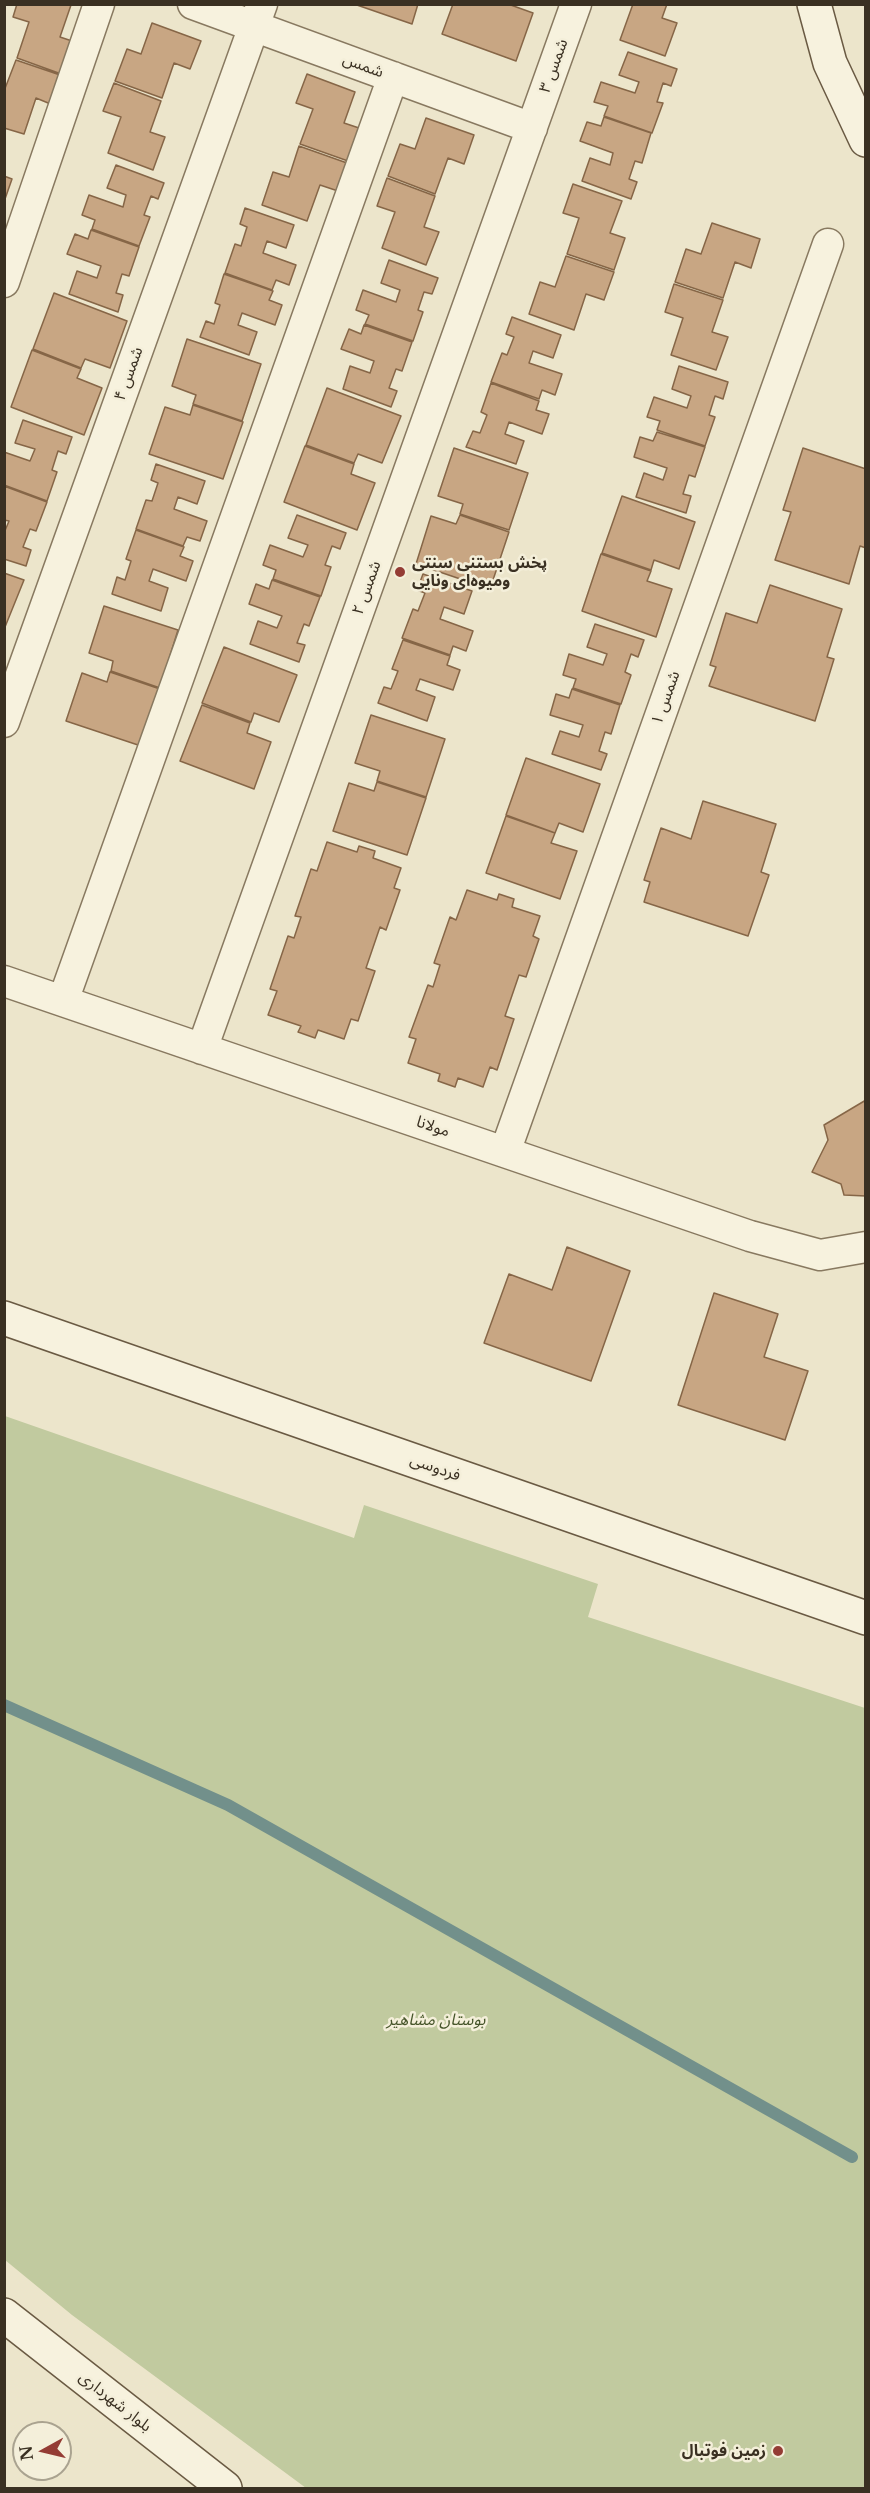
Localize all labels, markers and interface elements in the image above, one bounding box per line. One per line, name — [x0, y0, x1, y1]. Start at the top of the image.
street label: شمس ۳ — [535, 36, 573, 96]
street label: شمس — [340, 50, 386, 82]
street label: شمس ۴ — [110, 344, 148, 404]
place label: پخش بستنی سنتی ومیوه‌ای ونایی — [412, 553, 547, 591]
street label: شمس ۲ — [348, 558, 386, 618]
marker: پخش بستنی سنتی ومیوه‌ای ونایی — [393, 565, 407, 579]
street label: شمس ۱ — [647, 668, 685, 728]
street label: مولانا — [414, 1112, 452, 1142]
street label: فردوسی — [407, 1450, 463, 1486]
park label: بوستان مشاهیر — [387, 2010, 485, 2030]
street label: بلوار شهرداری — [75, 2368, 155, 2436]
north arrow — [12, 2421, 72, 2481]
place label: زمین فوتبال — [682, 2441, 766, 2461]
text: N — [15, 2444, 37, 2462]
marker: زمین فوتبال — [771, 2444, 785, 2458]

